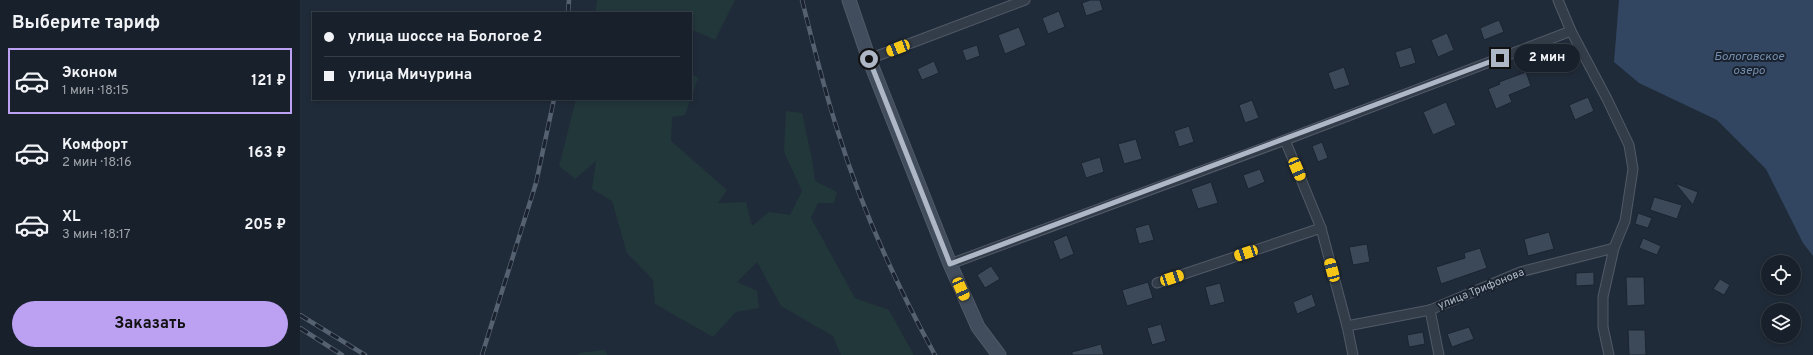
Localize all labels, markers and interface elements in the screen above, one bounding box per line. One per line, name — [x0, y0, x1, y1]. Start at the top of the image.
text: Выберите тариф — [12, 12, 160, 35]
text: улица шоссе на Бологое 2 — [348, 28, 542, 47]
car — [885, 38, 911, 58]
callout: 2 мин — [1514, 44, 1580, 72]
route end — [1491, 49, 1509, 67]
water label: Бологовское озеро — [1714, 49, 1785, 79]
route start — [860, 50, 878, 68]
text: 2 мин — [1529, 50, 1565, 66]
icon: car — [14, 63, 50, 99]
text: Эконом — [62, 64, 117, 83]
text: улица Мичурина — [348, 66, 472, 85]
text: 121 ₽ — [251, 72, 286, 91]
text: 1 мин · 18:15 — [62, 83, 129, 99]
icon: car — [14, 135, 50, 171]
text: Комфорт — [62, 136, 128, 155]
text: 163 ₽ — [248, 144, 286, 163]
text: 2 мин · 18:16 — [62, 155, 132, 171]
car — [1287, 156, 1307, 182]
icon: car — [14, 207, 50, 243]
text: XL — [62, 208, 80, 227]
text: 205 ₽ — [244, 216, 286, 235]
text: 3 мин · 18:17 — [62, 227, 131, 243]
car — [1233, 244, 1259, 262]
map controls — [1761, 255, 1801, 343]
button: locate — [1761, 255, 1801, 295]
car — [1323, 257, 1341, 283]
street label: улица Трифонова — [1436, 265, 1527, 313]
car — [1159, 269, 1185, 287]
car — [951, 276, 971, 302]
button: Заказать — [12, 301, 288, 347]
button: layers — [1761, 303, 1801, 343]

